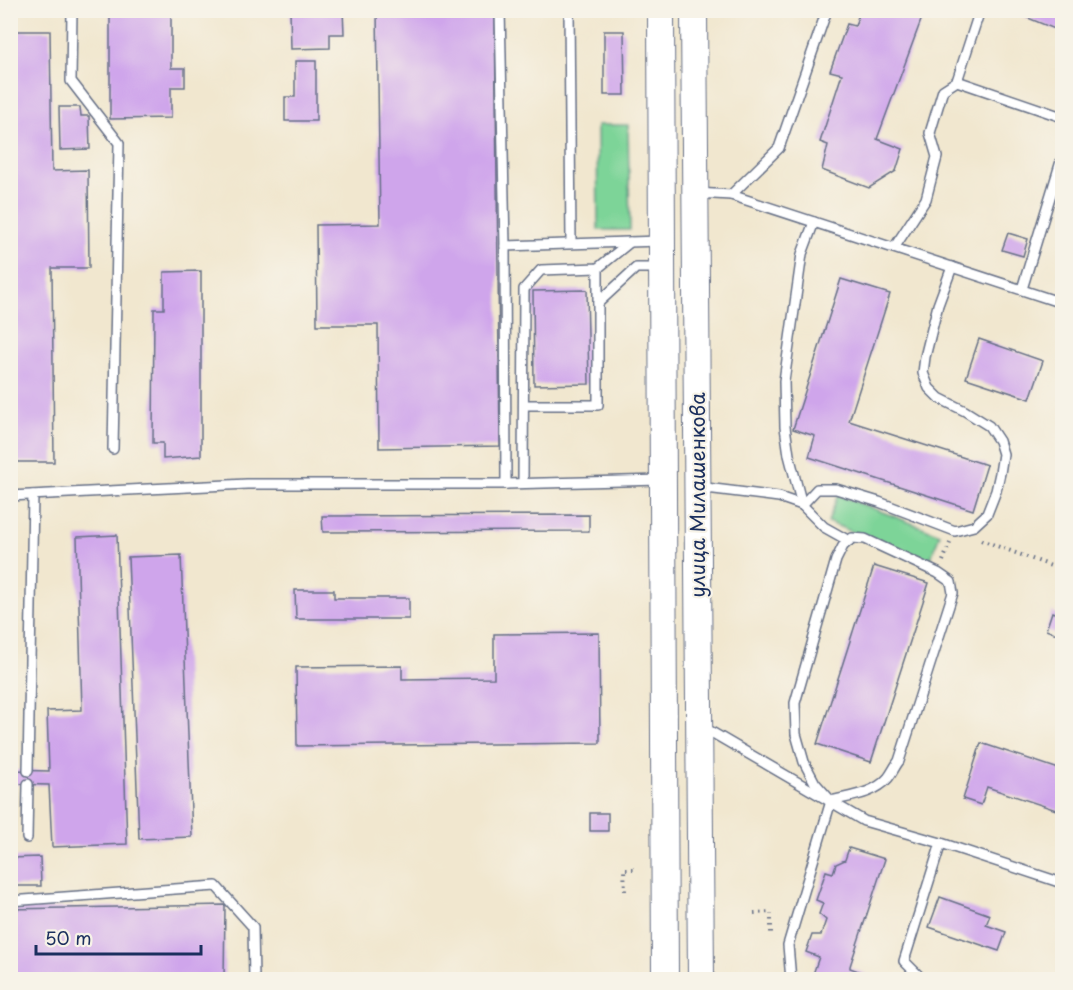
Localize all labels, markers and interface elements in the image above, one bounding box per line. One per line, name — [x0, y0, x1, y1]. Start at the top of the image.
street label: улица Милашенкова — [682, 392, 712, 598]
scale bar — [36, 918, 201, 956]
text: 50 m — [45, 924, 92, 951]

